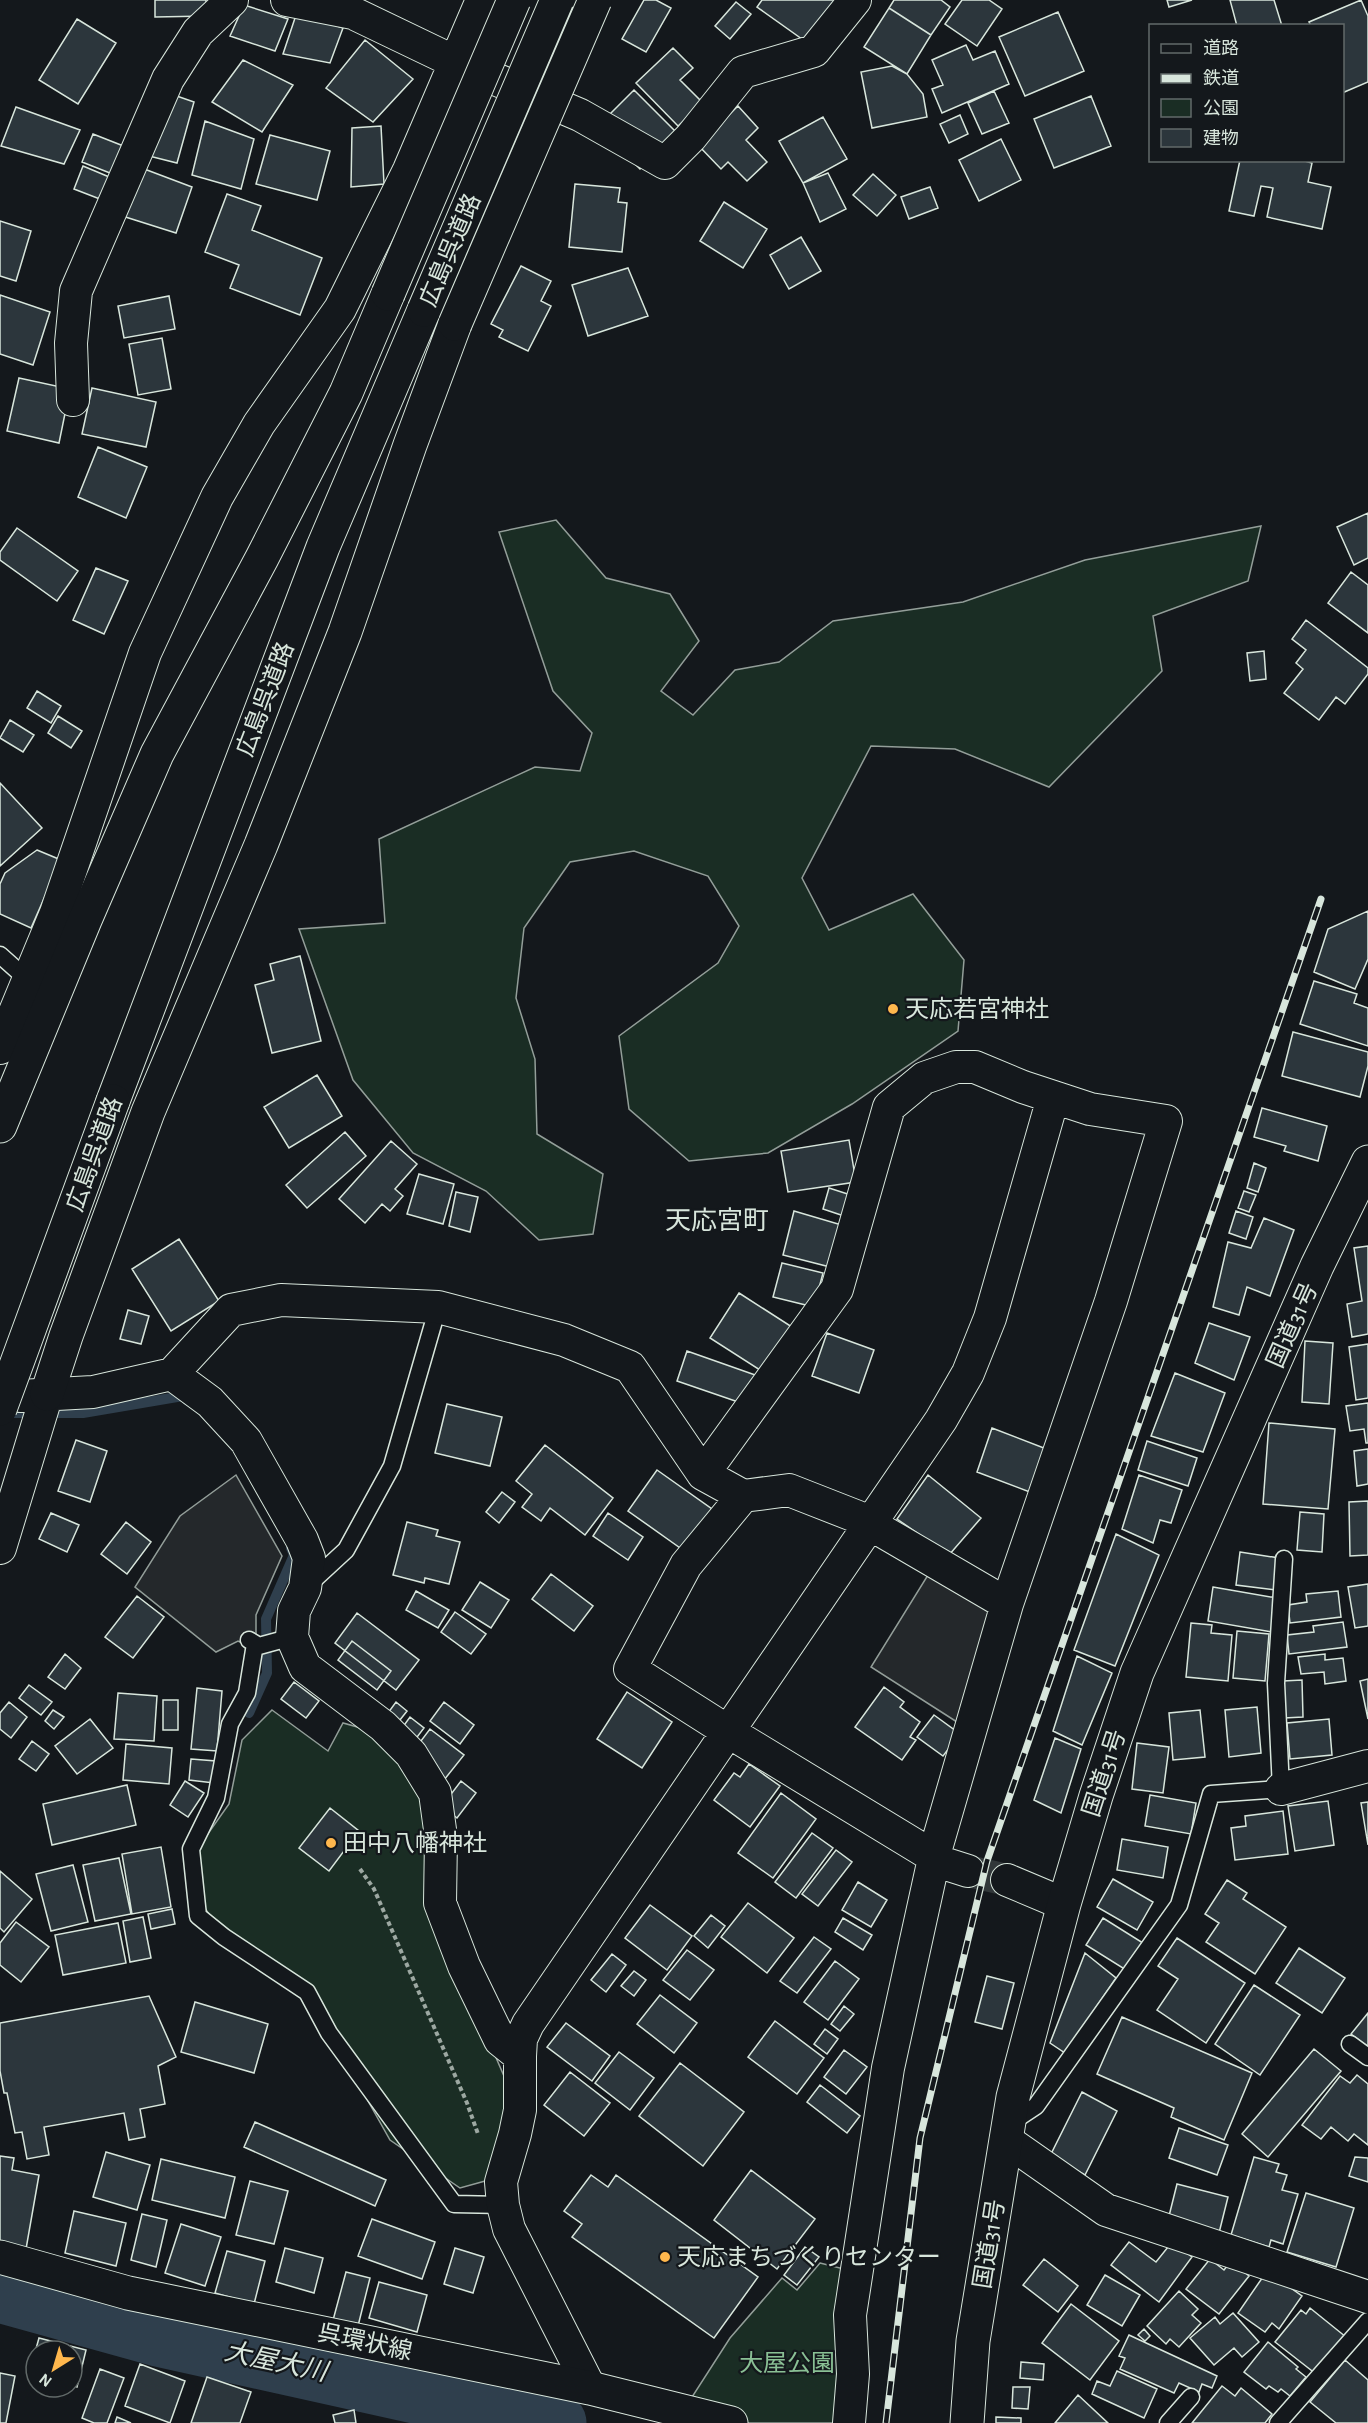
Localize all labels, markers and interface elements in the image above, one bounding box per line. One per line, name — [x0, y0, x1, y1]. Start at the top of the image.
legend — [1149, 24, 1344, 162]
text: 道路 — [1203, 38, 1239, 58]
text: 鉄道 — [1203, 68, 1239, 88]
text: 公園 — [1203, 99, 1239, 118]
text: 建物 — [1203, 128, 1239, 148]
street label: 広島呉道路 — [415, 190, 485, 310]
street label: 広島呉道路 — [231, 638, 299, 760]
place label: 天応若宮神社 — [905, 996, 1049, 1022]
marker: 天応若宮神社 — [886, 1002, 900, 1016]
street label: 広島呉道路 — [61, 1093, 127, 1215]
district label: 天応宮町 — [665, 1207, 769, 1234]
street label: 国道31号 — [1262, 1279, 1322, 1371]
street label: 国道31号 — [1078, 1726, 1130, 1820]
place label: 田中八幡神社 — [343, 1830, 487, 1856]
marker: 田中八幡神社 — [324, 1836, 338, 1850]
street label: 国道31号 — [969, 2197, 1009, 2291]
place label: 天応まちづくりセンター — [677, 2244, 941, 2270]
marker: 天応まちづくりセンター — [658, 2250, 672, 2264]
street label: 呉環状線 — [315, 2319, 415, 2365]
water label: 大屋大川 — [222, 2337, 332, 2386]
north arrow — [24, 2339, 84, 2399]
park label: 大屋公園 — [739, 2351, 835, 2376]
text: N — [36, 2370, 55, 2390]

